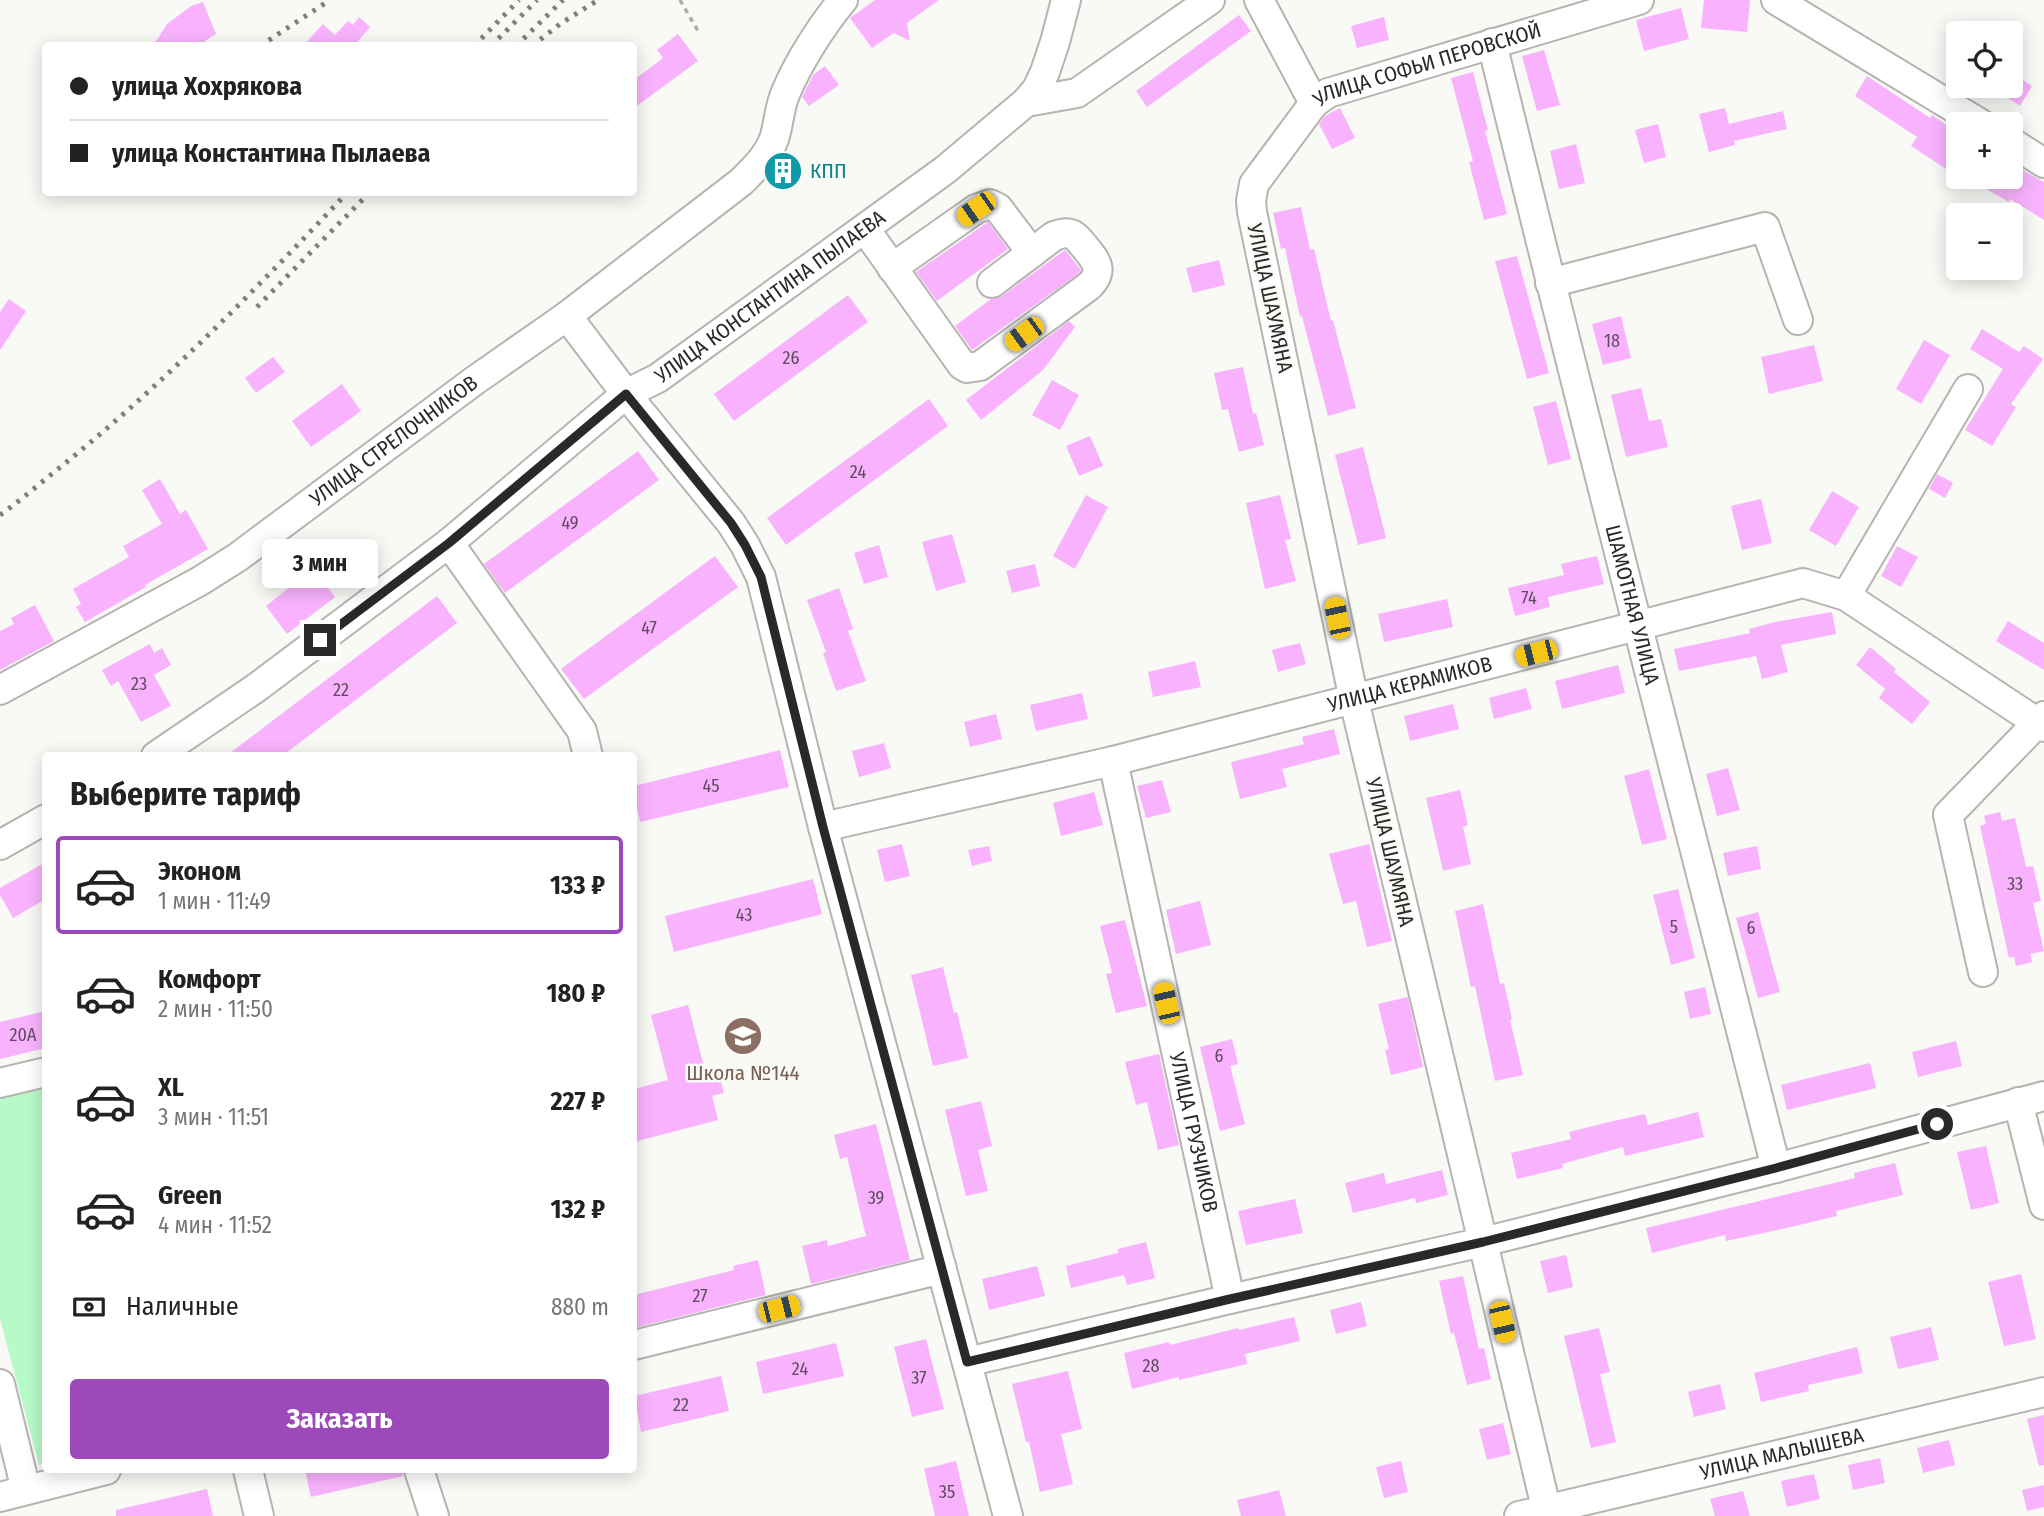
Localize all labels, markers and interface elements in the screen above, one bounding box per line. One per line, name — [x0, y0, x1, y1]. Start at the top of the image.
street label: УЛИЦА СОФЬИ ПЕРОВСКОЙ — [1307, 17, 1544, 113]
map controls — [1946, 21, 2023, 280]
button: locate — [1946, 21, 2023, 98]
text: улица Хохрякова — [112, 71, 302, 102]
button: + — [1946, 112, 2023, 189]
text: улица Константина Пылаева — [112, 138, 430, 169]
building icon: КПП — [762, 150, 804, 192]
place label: КПП — [810, 158, 847, 184]
car — [953, 188, 1000, 230]
button: − — [1946, 203, 2023, 280]
street label: УЛИЦА КОНСТАНТИНА ПЫЛАЕВА — [649, 204, 891, 390]
street label: УЛИЦА ШАУМЯНА — [1241, 220, 1298, 375]
car — [1001, 313, 1048, 355]
house number: 18 — [1604, 330, 1620, 352]
house number: 26 — [783, 347, 800, 369]
street label: УЛИЦА СТРЕЛОЧНИКОВ — [304, 370, 483, 512]
house number: 24 — [850, 461, 866, 483]
house number: 49 — [561, 512, 579, 534]
street label: ШАМОТНАЯ УЛИЦА — [1599, 522, 1665, 687]
callout: 3 мин — [262, 538, 378, 588]
text: 3 мин — [293, 549, 347, 577]
house number: 74 — [1521, 587, 1537, 609]
car — [1323, 595, 1352, 641]
house number: 47 — [641, 617, 657, 639]
route end — [304, 624, 336, 656]
car — [1514, 638, 1559, 668]
street label: УЛИЦА КЕРАМИКОВ — [1324, 651, 1495, 718]
house number: 23 — [131, 673, 147, 695]
house number: 22 — [333, 679, 349, 701]
street label: УЛИЦА ШАУМЯНА — [1360, 774, 1420, 929]
text: Выберите тариф — [70, 775, 301, 813]
house number: 45 — [703, 775, 719, 797]
icon: car — [74, 854, 137, 917]
text: Эконом — [158, 856, 241, 887]
text: 133 ₽ — [550, 870, 605, 901]
house number: 33 — [2007, 873, 2023, 895]
text: 1 мин · 11:49 — [158, 887, 271, 915]
house number: 43 — [736, 904, 752, 926]
house number: 5 — [1670, 916, 1678, 938]
house number: 6 — [1747, 917, 1756, 939]
icon: car — [74, 962, 137, 1025]
text: Комфорт — [158, 964, 261, 995]
text: 180 ₽ — [547, 978, 605, 1009]
car — [1152, 980, 1181, 1026]
text: 2 мин · 11:50 — [158, 995, 273, 1023]
school or university icon: Школа №144 — [722, 1015, 764, 1057]
house number: 20А — [10, 1024, 37, 1046]
house number: 6 — [1215, 1045, 1224, 1067]
street label: УЛИЦА ГРУЗЧИКОВ — [1163, 1049, 1224, 1215]
place label: Школа №144 — [686, 1060, 800, 1086]
icon: car — [74, 1070, 137, 1133]
text: XL — [158, 1072, 184, 1103]
text: 227 ₽ — [551, 1086, 605, 1117]
text: 3 мин · 11:51 — [158, 1103, 269, 1131]
route start — [1921, 1108, 1953, 1140]
icon: car — [74, 1178, 137, 1241]
text: Green — [158, 1180, 222, 1211]
house number: 39 — [868, 1187, 884, 1209]
text: 132 ₽ — [550, 1194, 605, 1225]
text: 4 мин · 11:52 — [158, 1211, 272, 1239]
house number: 27 — [692, 1285, 708, 1307]
icon: cash — [70, 1288, 108, 1326]
text: Наличные — [126, 1291, 239, 1322]
text: 880 m — [551, 1293, 609, 1321]
car — [757, 1294, 802, 1324]
car — [1488, 1299, 1517, 1345]
house number: 28 — [1143, 1355, 1159, 1377]
house number: 24 — [792, 1358, 808, 1380]
house number: 37 — [911, 1367, 927, 1389]
button: Заказать — [70, 1379, 609, 1459]
house number: 22 — [673, 1394, 689, 1416]
street label: УЛИЦА МАЛЫШЕВА — [1697, 1422, 1866, 1486]
house number: 35 — [939, 1481, 955, 1503]

